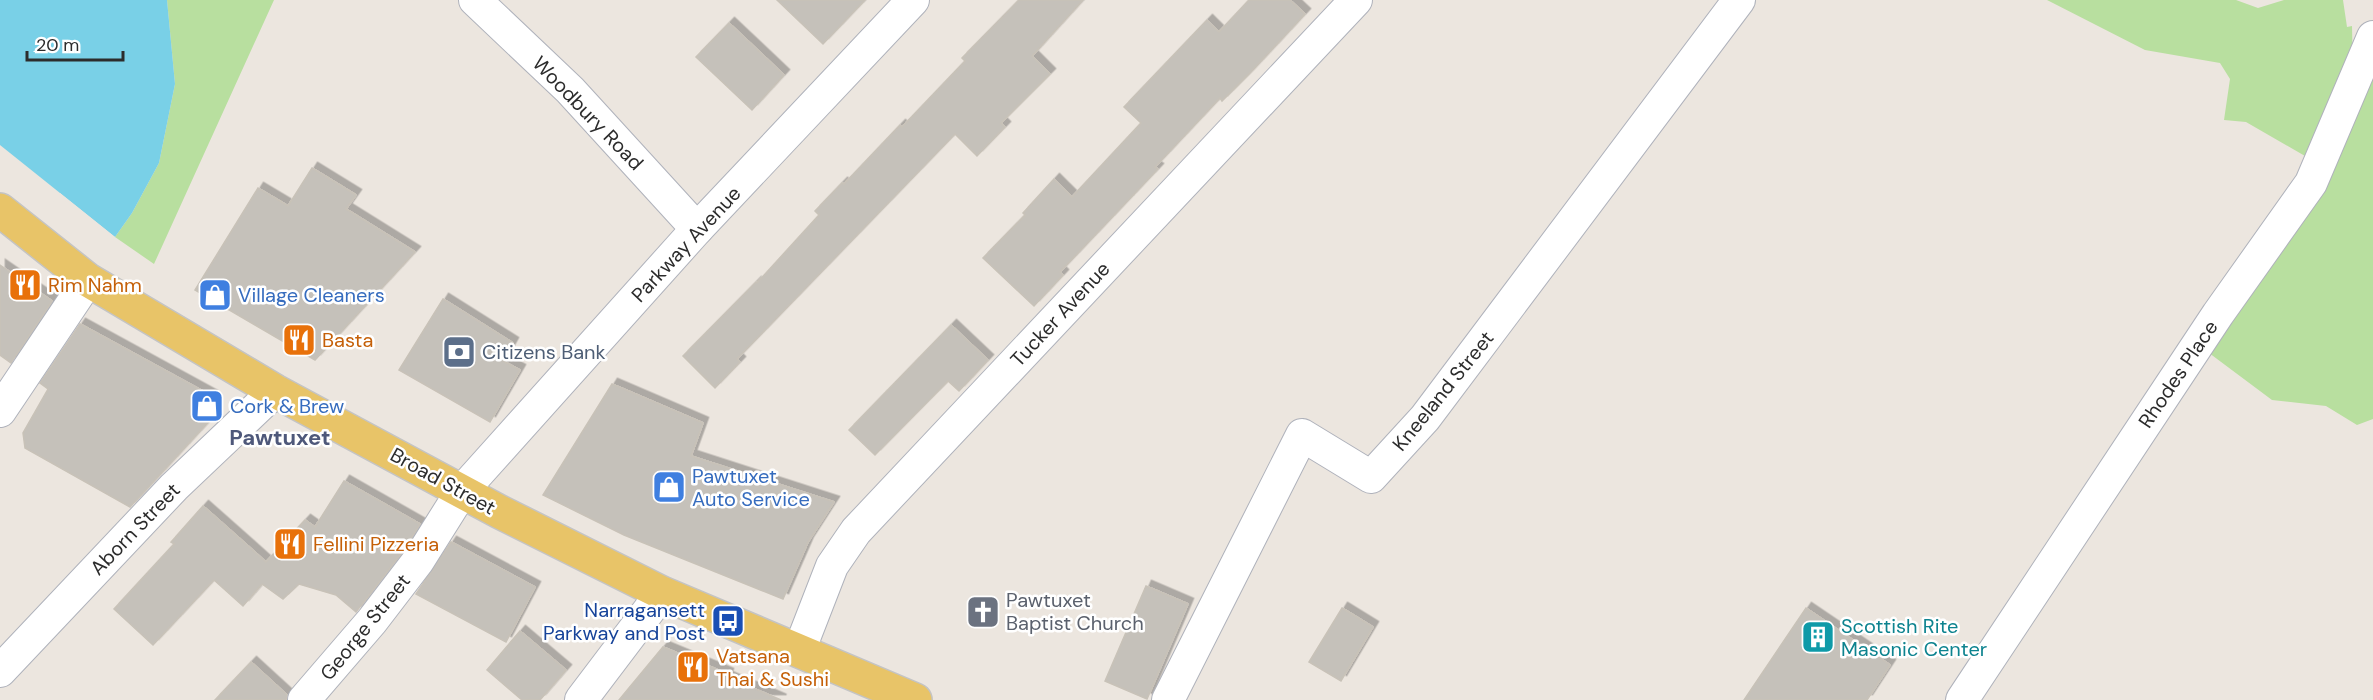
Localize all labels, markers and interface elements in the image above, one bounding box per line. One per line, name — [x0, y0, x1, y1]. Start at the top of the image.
scale bar — [27, 24, 123, 62]
text: 20 m — [36, 33, 79, 57]
street label: Woodbury Road — [527, 50, 649, 176]
street label: Parkway Avenue — [626, 181, 746, 307]
street label: Tucker Avenue — [1005, 256, 1115, 372]
restaurant icon: Rim Nahm — [7, 267, 43, 303]
place label: Rim Nahm — [48, 272, 142, 298]
shop icon: Village Cleaners — [197, 277, 233, 313]
place label: Village Cleaners — [238, 282, 385, 308]
street label: Rhodes Place — [2132, 315, 2224, 433]
restaurant icon: Basta — [281, 322, 317, 358]
street label: Kneeland Street — [1387, 325, 1500, 456]
place label: Basta — [322, 327, 373, 353]
bank icon: Citizens Bank — [441, 334, 477, 370]
place label: Citizens Bank — [482, 339, 606, 365]
shop icon: Cork & Brew — [189, 388, 225, 424]
place label: Cork & Brew — [230, 393, 344, 419]
district label: Pawtuxet — [229, 423, 331, 452]
street label: Broad Street — [386, 441, 500, 521]
place label: Pawtuxet Auto Service — [692, 463, 810, 512]
shop icon: Pawtuxet Auto Service — [651, 469, 687, 505]
street label: Aborn Street — [84, 477, 186, 581]
restaurant icon: Fellini Pizzeria — [272, 526, 308, 562]
place label: Fellini Pizzeria — [313, 531, 439, 557]
street label: George Street — [314, 568, 416, 686]
place label: Pawtuxet Baptist Church — [1006, 587, 1144, 636]
church icon: Pawtuxet Baptist Church — [965, 594, 1001, 630]
place label: Narragansett Parkway and Post — [543, 597, 705, 646]
bus stop icon: Narragansett Parkway and Post — [710, 603, 746, 639]
place label: Scottish Rite Masonic Center — [1841, 613, 1987, 662]
building icon: Scottish Rite Masonic Center — [1800, 619, 1836, 655]
place label: Vatsana Thai & Sushi — [716, 643, 829, 692]
restaurant icon: Vatsana Thai & Sushi — [675, 649, 711, 685]

